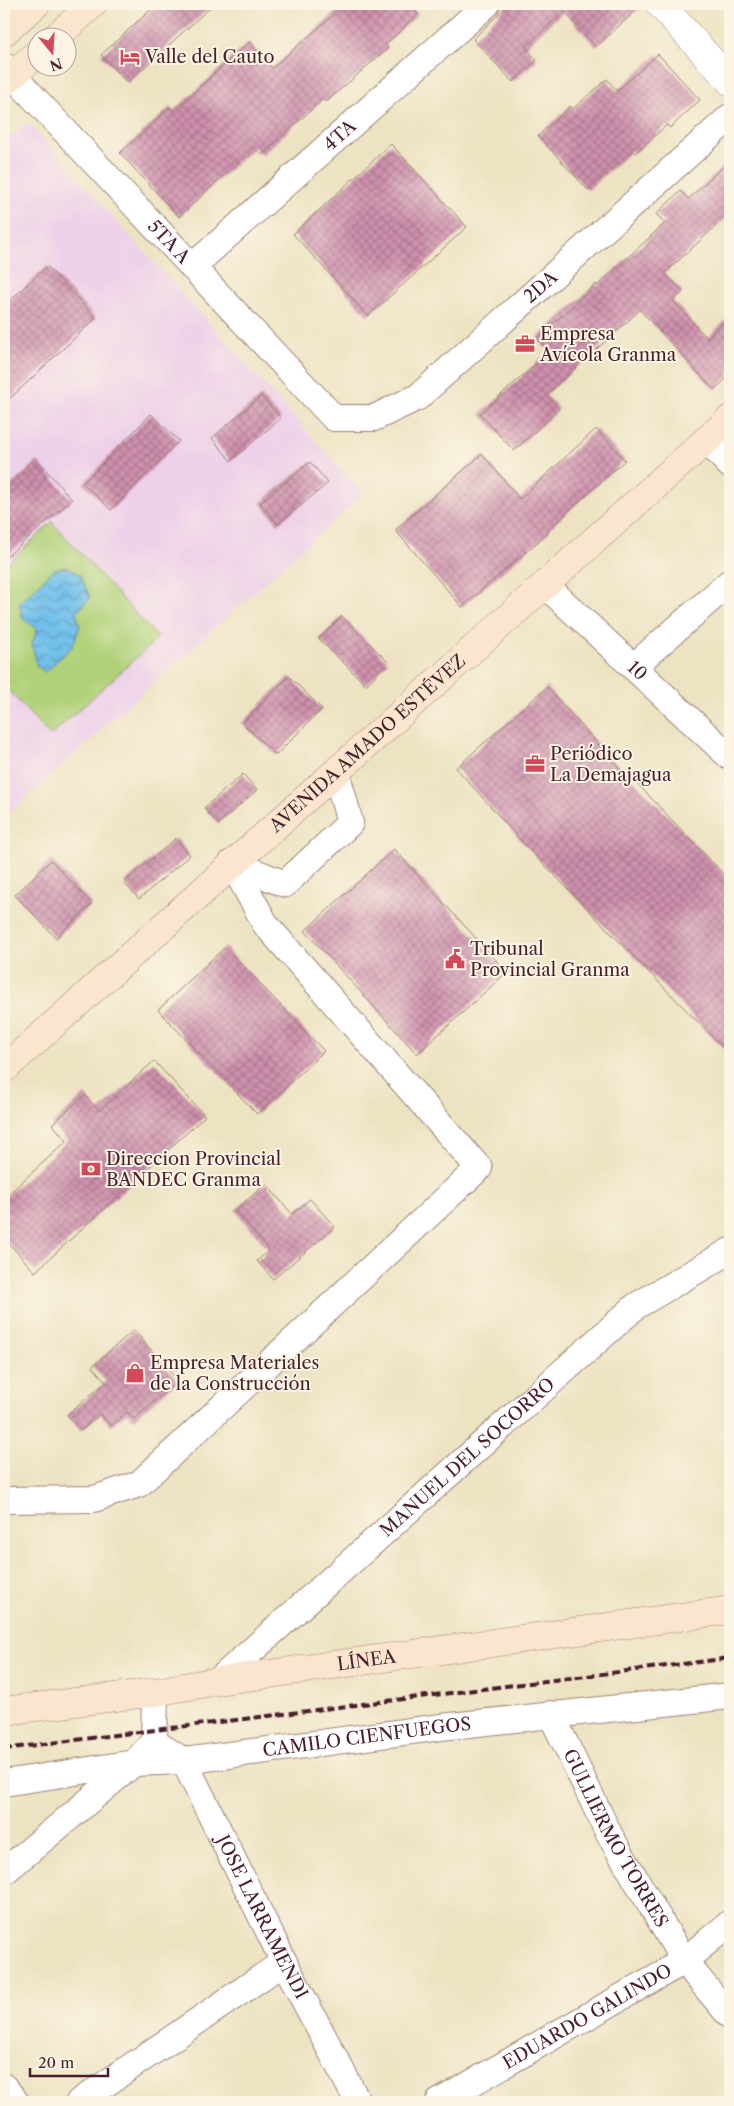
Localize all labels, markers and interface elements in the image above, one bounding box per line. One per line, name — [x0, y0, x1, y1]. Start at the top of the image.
north arrow — [28, 28, 78, 78]
hotel icon: Valle del Cauto — [119, 46, 141, 68]
place label: Valle del Cauto — [144, 46, 274, 68]
text: N — [47, 54, 65, 75]
street label: 4TA — [319, 115, 361, 155]
street label: 5TA A — [143, 215, 195, 269]
street label: 2DA — [519, 266, 562, 308]
place label: Empresa Avícola Granma — [539, 323, 677, 366]
office icon: Empresa Avícola Granma — [514, 333, 536, 355]
street label: AVENIDA AMADO ESTÉVEZ — [264, 650, 470, 838]
street label: 10 — [623, 656, 652, 685]
place label: Periódico La Demajagua — [550, 743, 672, 786]
office icon: Periódico La Demajagua — [524, 753, 546, 775]
place label: Tribunal Provincial Granma — [470, 938, 630, 981]
public building icon: Tribunal Provincial Granma — [444, 948, 466, 970]
place label: Direccion Provincial BANDEC Granma — [106, 1148, 281, 1191]
bank icon: Direccion Provincial BANDEC Granma — [80, 1158, 102, 1180]
place label: Empresa Materiales de la Construcción — [150, 1352, 319, 1395]
shop icon: Empresa Materiales de la Construcción — [124, 1362, 146, 1384]
street label: MANUEL DEL SOCORRO — [375, 1373, 559, 1541]
street label: LÍNEA — [336, 1645, 398, 1675]
street label: CAMILO CIENFUEGOS — [261, 1713, 472, 1761]
street label: GULLIERMO TORRES — [559, 1745, 673, 1931]
street label: JOSE LARRAMENDI — [210, 1829, 313, 2003]
street label: EDUARDO GALINDO — [499, 1959, 676, 2074]
scale bar — [30, 2046, 108, 2078]
text: 20 m — [38, 2053, 74, 2072]

